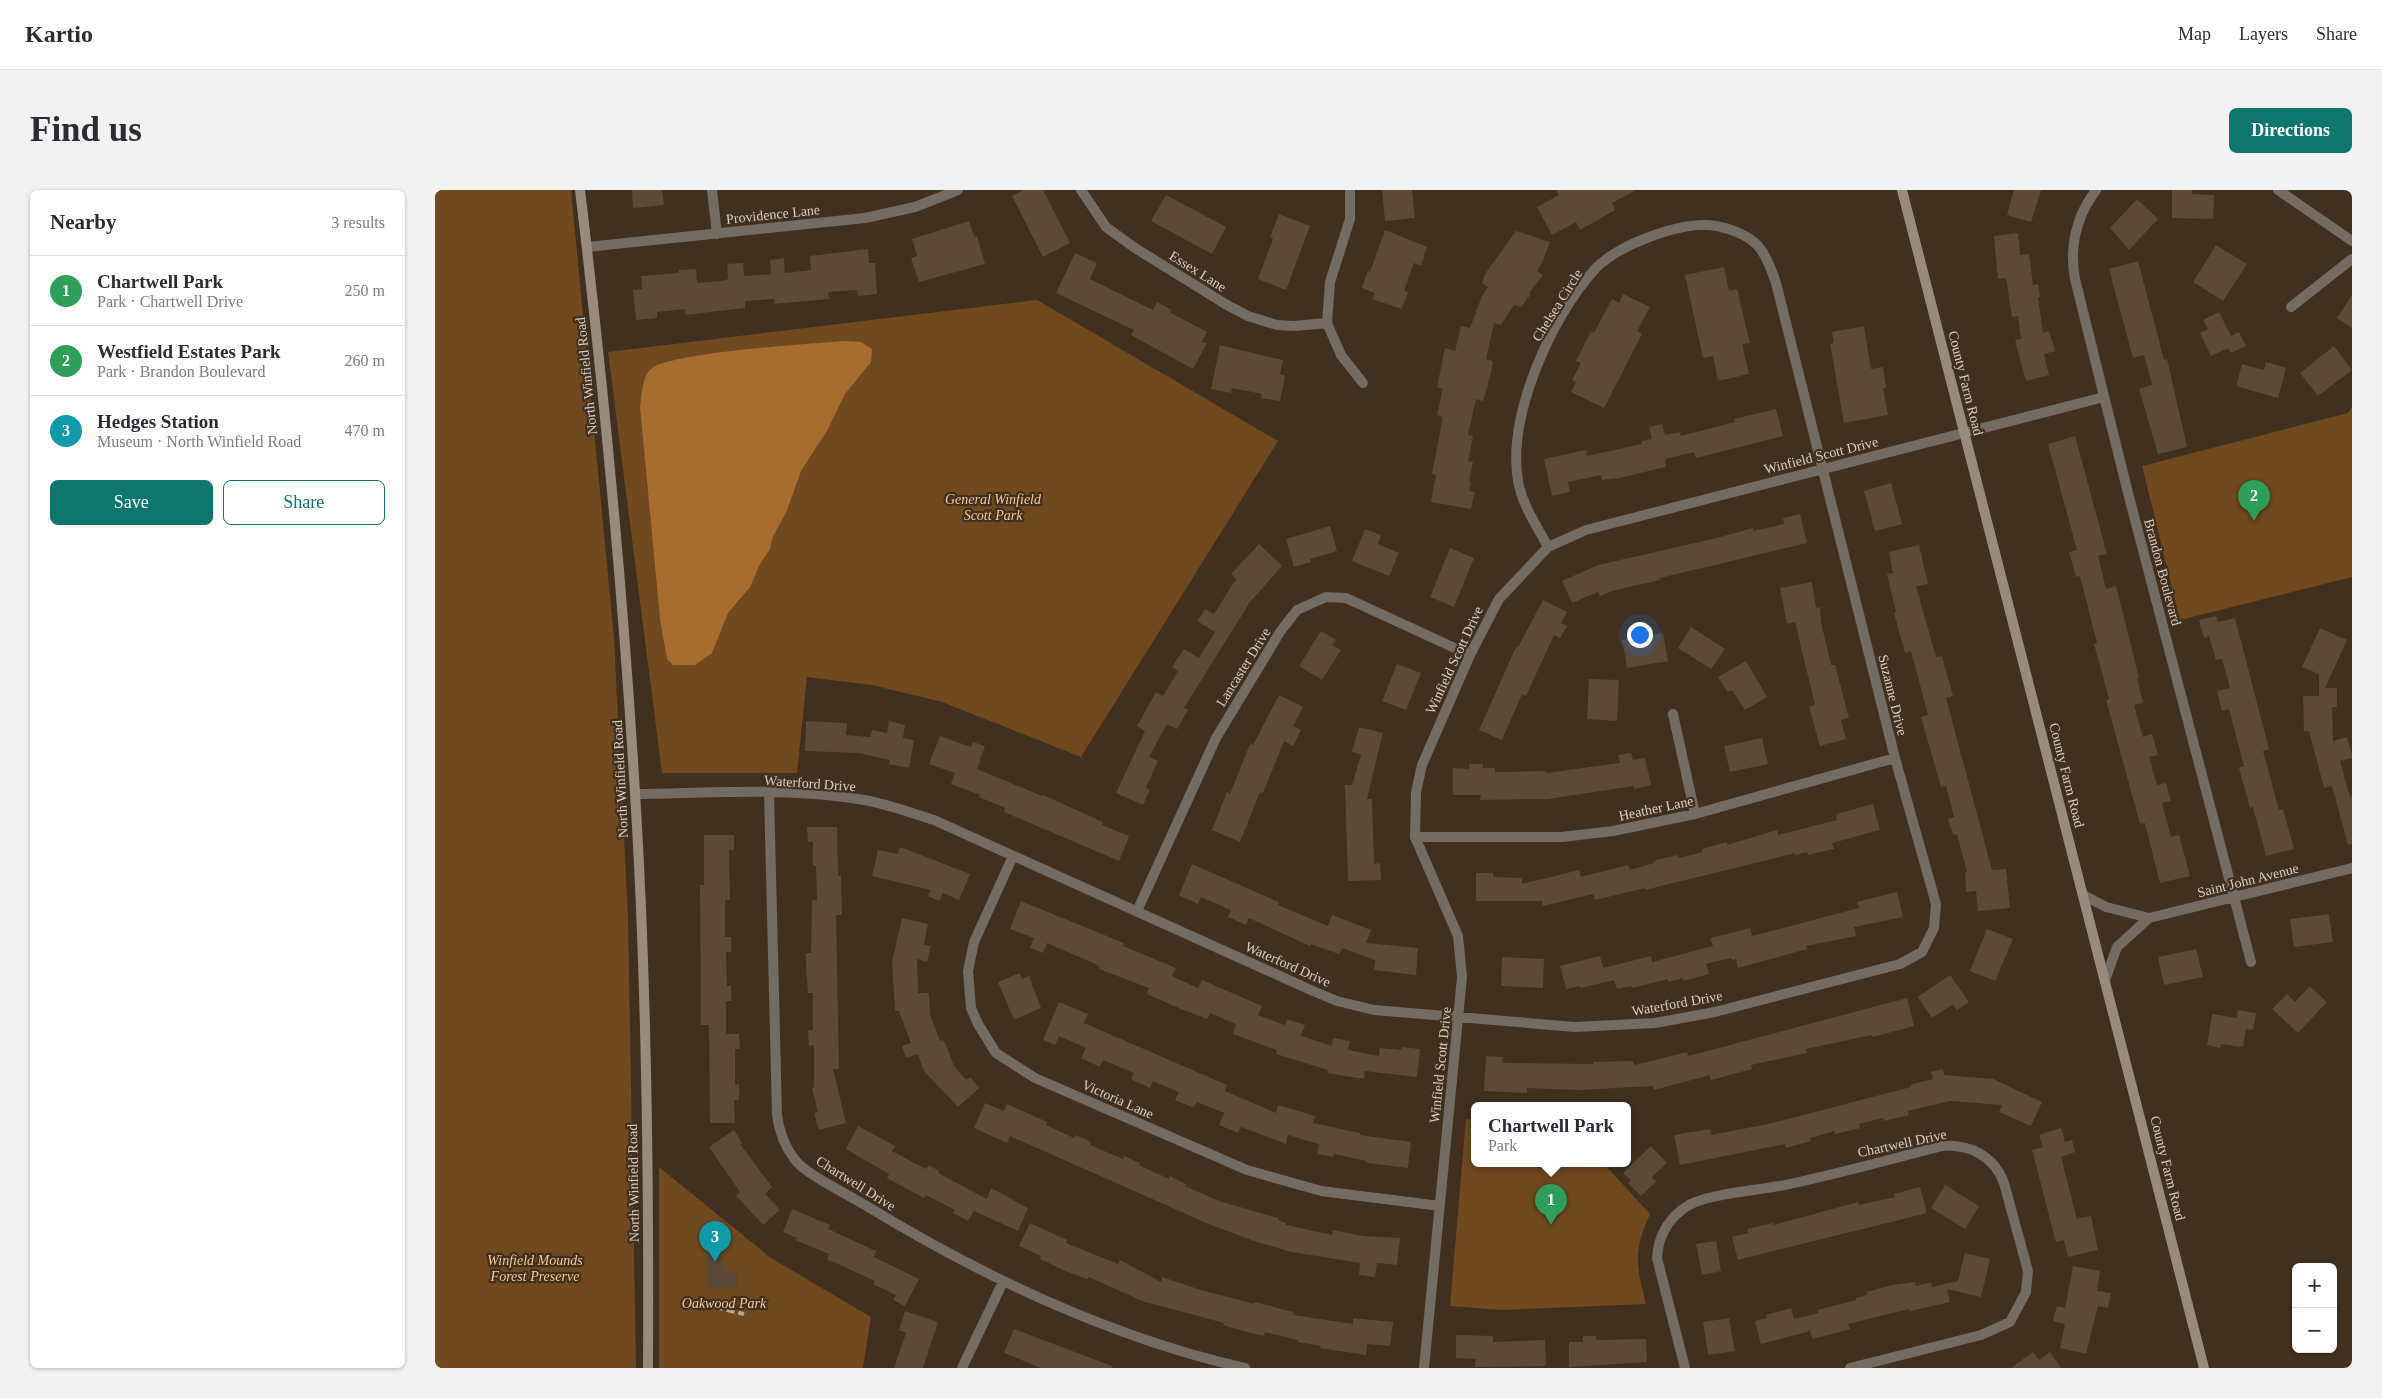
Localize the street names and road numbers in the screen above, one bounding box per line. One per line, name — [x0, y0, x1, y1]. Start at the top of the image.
street label: Providence Lane — [725, 202, 821, 227]
street label: Essex Lane — [1167, 248, 1229, 295]
street label: Chelsea Circle — [1529, 267, 1586, 344]
street label: North Winfield Road — [573, 316, 600, 435]
street label: County Farm Road — [1945, 329, 1986, 437]
street label: Winfield Scott Drive — [1763, 434, 1880, 477]
street label: Brandon Boulevard — [2141, 517, 2184, 627]
street label: Winfield Scott Drive — [1423, 604, 1486, 716]
street label: Lancaster Drive — [1213, 625, 1274, 709]
street label: Suzanne Drive — [1875, 653, 1910, 737]
street label: North Winfield Road — [610, 720, 631, 838]
street label: County Farm Road — [2046, 721, 2087, 829]
street label: Waterford Drive — [764, 773, 856, 794]
street label: Heather Lane — [1617, 793, 1695, 824]
street label: Saint John Avenue — [2196, 861, 2300, 900]
street label: Waterford Drive — [1243, 939, 1333, 990]
street label: Waterford Drive — [1631, 988, 1724, 1019]
street label: Winfield Scott Drive — [1427, 1006, 1454, 1124]
street label: Victoria Lane — [1080, 1077, 1156, 1122]
street label: County Farm Road — [2147, 1114, 2188, 1222]
street label: North Winfield Road — [625, 1124, 642, 1242]
street label: Chartwell Drive — [1856, 1127, 1948, 1160]
street label: Chartwell Drive — [813, 1153, 898, 1214]

